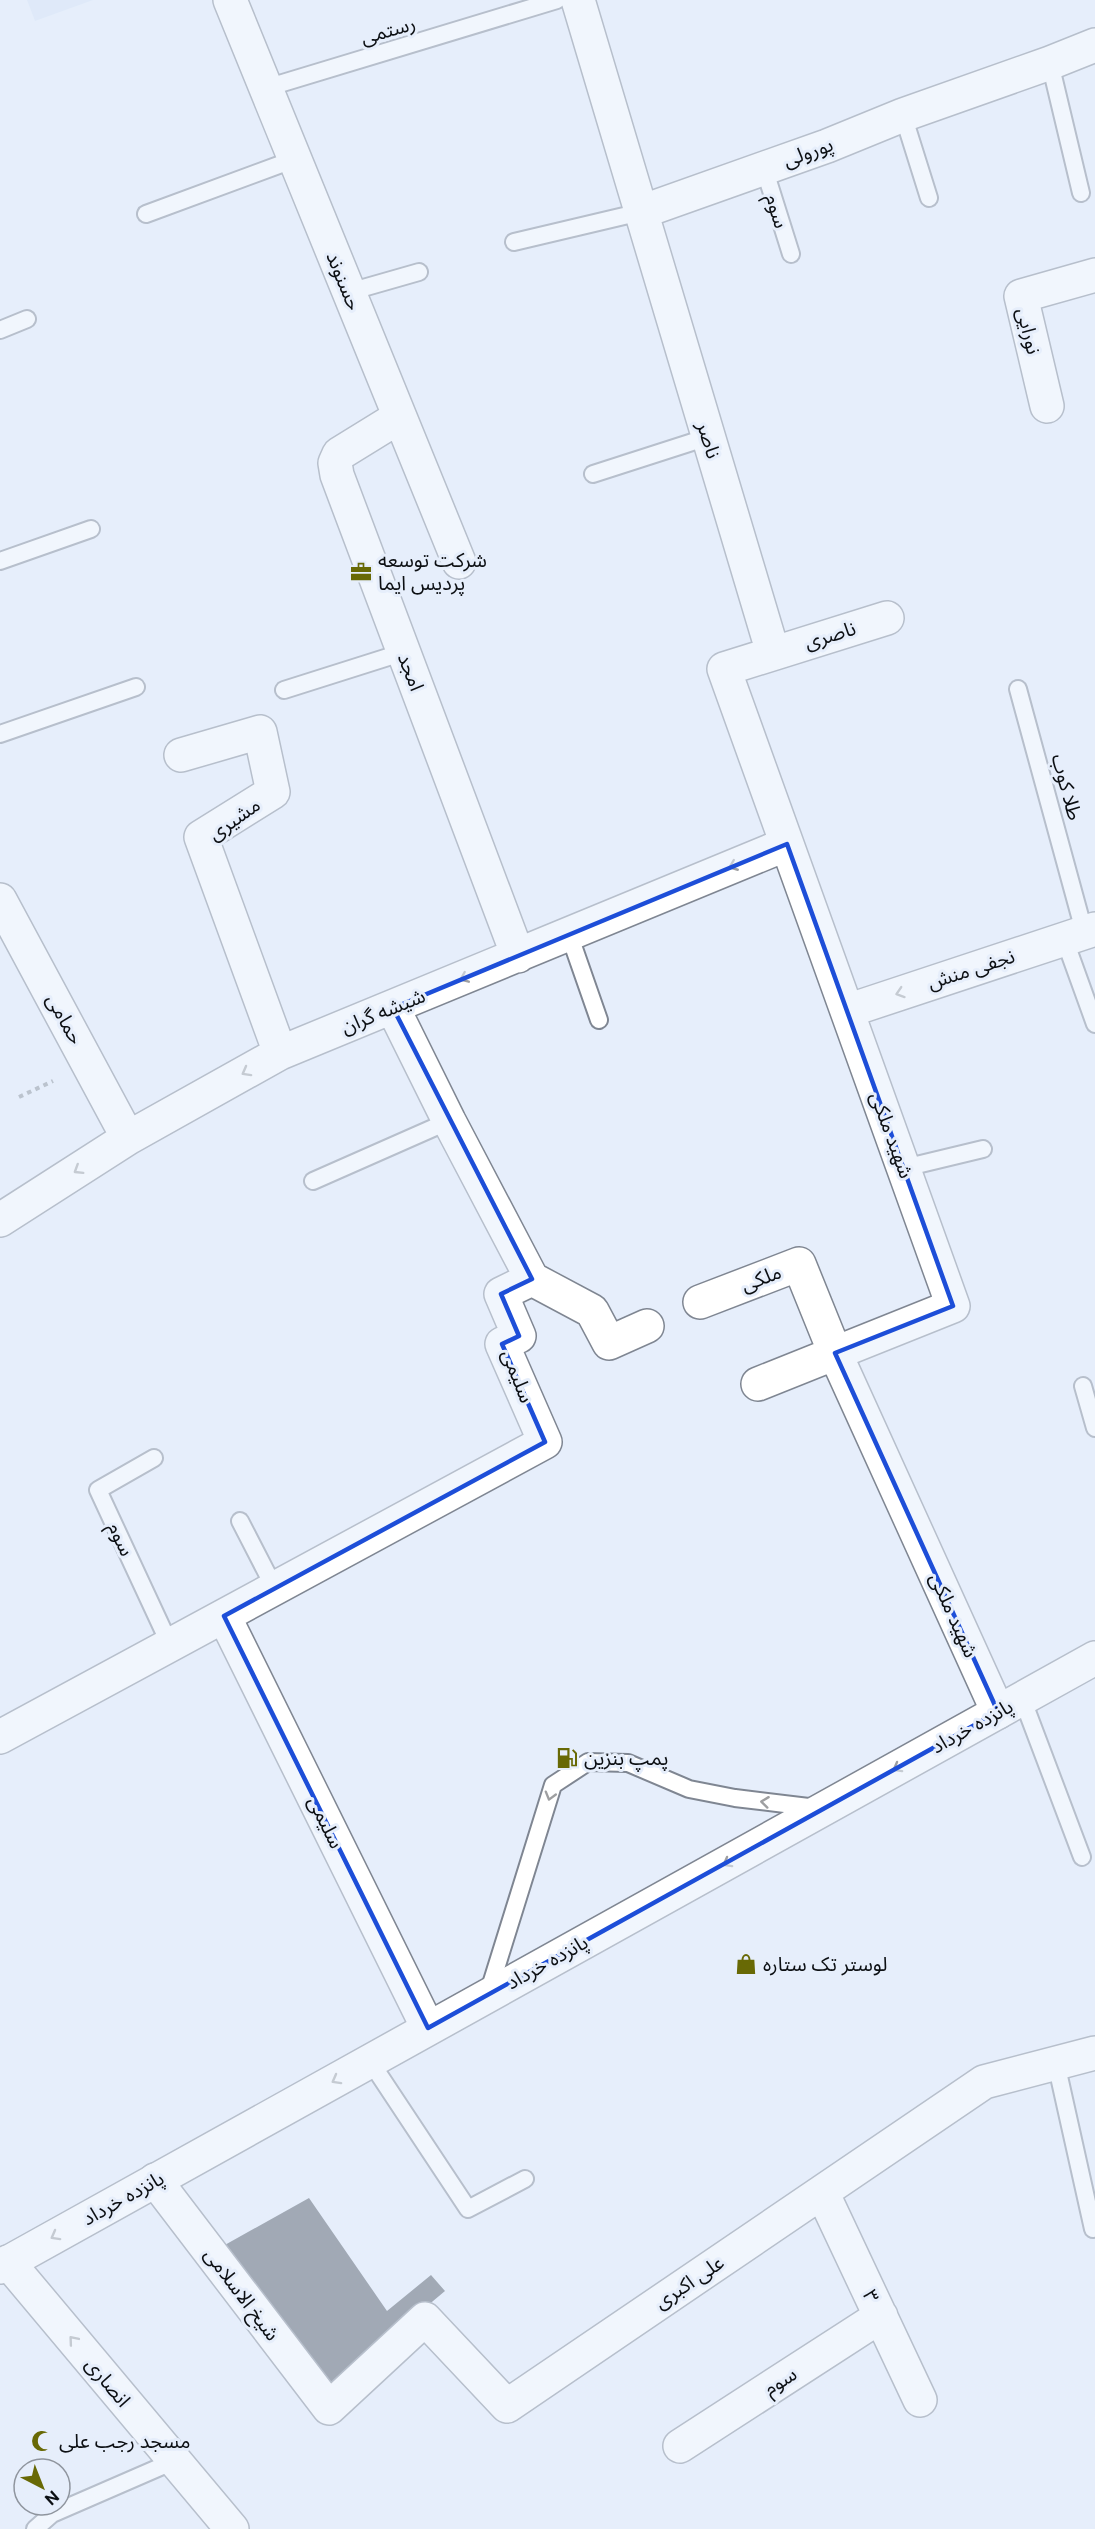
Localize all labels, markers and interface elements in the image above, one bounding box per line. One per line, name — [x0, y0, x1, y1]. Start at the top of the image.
street label: رستمی — [358, 11, 418, 49]
street label: پورولی — [780, 132, 837, 173]
street label: سوم — [757, 191, 794, 232]
street label: حسنوند — [321, 248, 367, 314]
street label: نورایی — [1012, 305, 1046, 357]
street label: ناصر — [692, 418, 726, 461]
place label: شرکت توسعه پردیس ایما — [378, 548, 487, 596]
office icon: شرکت توسعه پردیس ایما — [349, 560, 373, 584]
street label: ناصری — [801, 616, 859, 654]
street label: امجد — [393, 650, 429, 694]
street label: طلا کوب — [1047, 751, 1087, 823]
street label: مشیری — [203, 793, 265, 845]
one-way arrow — [728, 859, 739, 871]
street label: نجفی منش — [924, 944, 1018, 994]
one-way arrow — [459, 971, 470, 983]
street label: شیشه گران — [337, 983, 429, 1039]
one-way arrow — [895, 986, 906, 998]
street label: حمامی — [41, 989, 89, 1049]
one-way arrow — [242, 1065, 252, 1076]
street label: شهید ملکی — [865, 1089, 919, 1181]
one-way arrow — [74, 1163, 84, 1175]
street label: ملکی — [737, 1259, 785, 1297]
street label: سلیمی — [497, 1346, 539, 1406]
street label: سوم — [100, 1518, 139, 1561]
street label: شهید ملکی — [925, 1569, 983, 1661]
street label: پانزده خرداد — [927, 1694, 1018, 1759]
fuel station icon: پمپ بنزین — [555, 1746, 579, 1770]
place label: پمپ بنزین — [584, 1746, 668, 1772]
one-way arrow — [893, 1761, 903, 1772]
one-way arrow — [545, 1790, 557, 1801]
street label: سلیمی — [303, 1792, 349, 1852]
one-way arrow — [761, 1796, 770, 1809]
one-way arrow — [722, 1856, 733, 1867]
street label: پانزده خرداد — [502, 1930, 593, 1995]
shop icon: لوستر تک ستاره — [734, 1952, 758, 1976]
place label: لوستر تک ستاره — [763, 1952, 888, 1976]
one-way arrow — [332, 2073, 342, 2084]
street label: پانزده خرداد — [78, 2166, 169, 2231]
one-way arrow — [51, 2229, 61, 2240]
street label: شیخ الاسلامی — [197, 2243, 285, 2347]
street label: علی اکبری — [650, 2250, 728, 2314]
street label: ۳ — [858, 2286, 884, 2306]
one-way arrow — [69, 2336, 80, 2347]
street label: انصاری — [80, 2352, 136, 2412]
street label: سوم — [759, 2361, 803, 2403]
mosque icon: مسجد رجب علی — [30, 2429, 54, 2453]
place label: مسجد رجب علی — [59, 2429, 191, 2453]
north arrow — [12, 2457, 72, 2517]
text: N — [41, 2487, 63, 2509]

